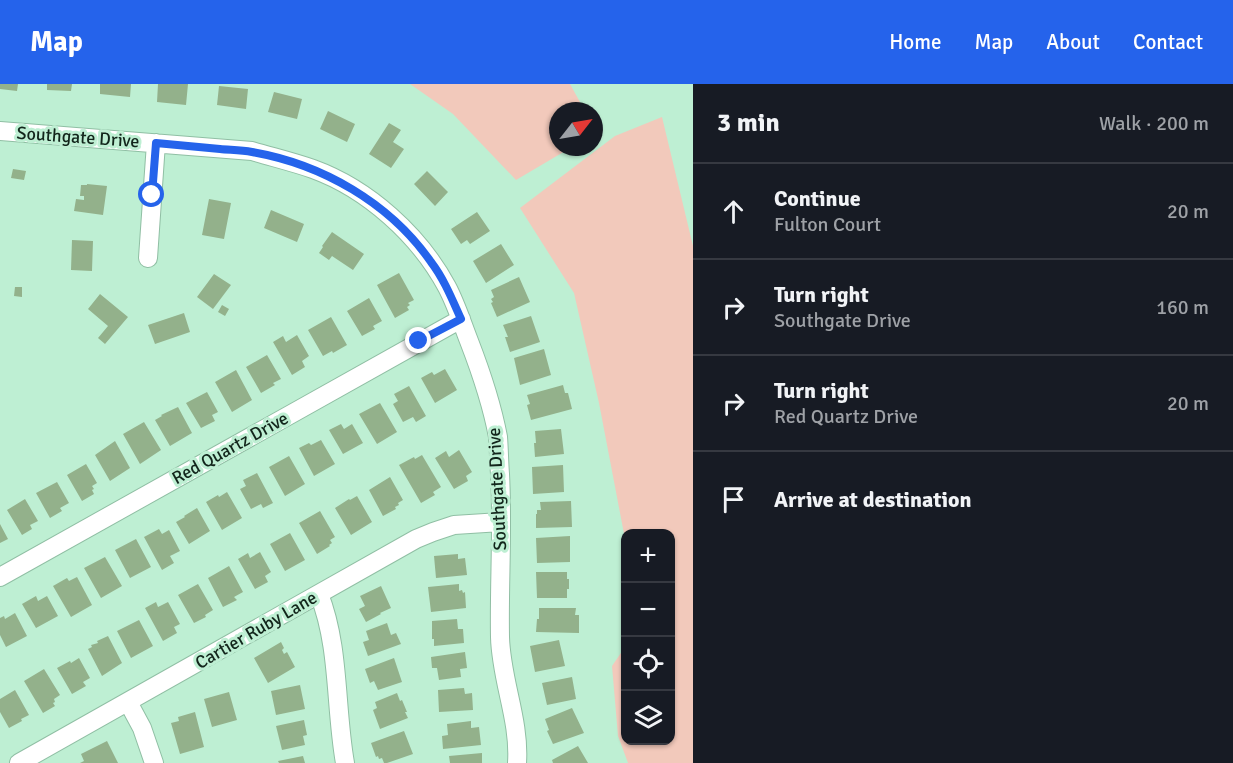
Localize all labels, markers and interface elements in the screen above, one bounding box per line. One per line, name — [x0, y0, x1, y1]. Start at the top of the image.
text: Map — [30, 25, 83, 59]
text: Home — [889, 29, 942, 55]
text: Map — [975, 29, 1013, 55]
text: About — [1046, 29, 1100, 55]
text: Contact — [1133, 29, 1203, 55]
north arrow — [549, 102, 603, 156]
text: 3 min — [717, 107, 780, 139]
text: Walk · 200 m — [1099, 111, 1209, 136]
street label: Southgate Drive — [16, 122, 140, 152]
route start — [138, 181, 164, 207]
text: Continue — [774, 185, 861, 212]
icon: ahead — [717, 195, 750, 228]
text: 20 m — [1167, 199, 1209, 224]
text: Fulton Court — [774, 212, 881, 237]
text: Turn right — [774, 281, 869, 308]
icon: right — [717, 291, 750, 324]
text: 160 m — [1156, 295, 1209, 320]
text: Southgate Drive — [774, 308, 911, 333]
route end — [405, 327, 431, 353]
text: Turn right — [774, 377, 869, 404]
icon: right — [717, 387, 750, 420]
text: 20 m — [1167, 391, 1209, 416]
text: Red Quartz Drive — [774, 404, 918, 429]
street label: Red Quartz Drive — [168, 407, 292, 489]
street label: Southgate Drive — [483, 427, 511, 551]
icon: arrive — [717, 483, 750, 516]
text: Arrive at destination — [774, 486, 971, 513]
map controls — [621, 529, 675, 745]
button: + — [621, 529, 675, 583]
button: − — [621, 583, 675, 637]
street label: Cartier Ruby Lane — [191, 586, 321, 674]
button: locate — [621, 637, 675, 691]
button: layers — [621, 691, 675, 745]

